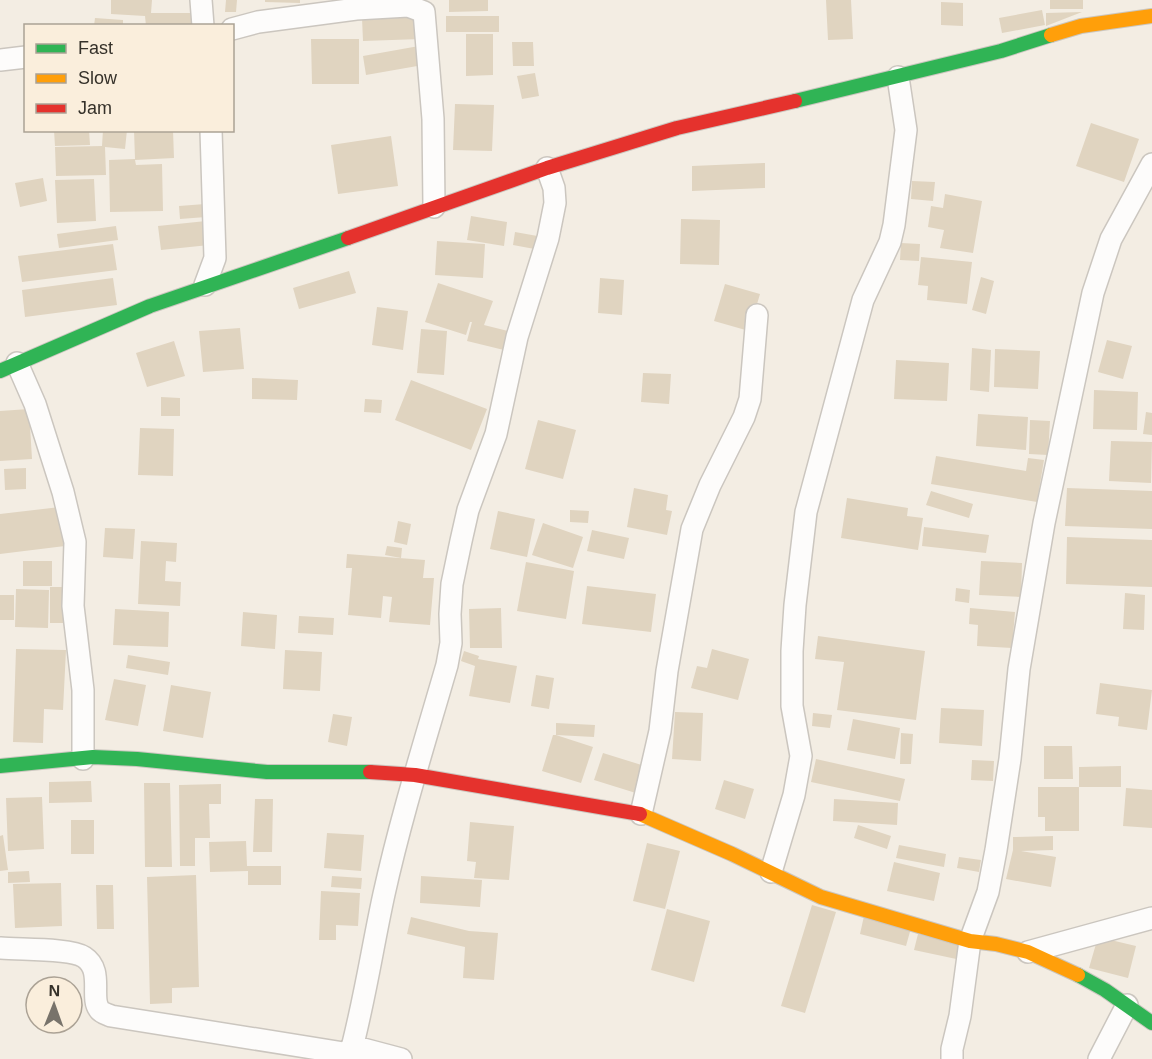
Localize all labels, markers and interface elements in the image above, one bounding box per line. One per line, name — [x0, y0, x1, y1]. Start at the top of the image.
legend — [24, 24, 234, 132]
text: Fast — [78, 38, 113, 58]
text: Slow — [78, 68, 118, 88]
text: Jam — [78, 98, 112, 118]
north arrow — [24, 975, 84, 1035]
text: N — [48, 982, 60, 999]

